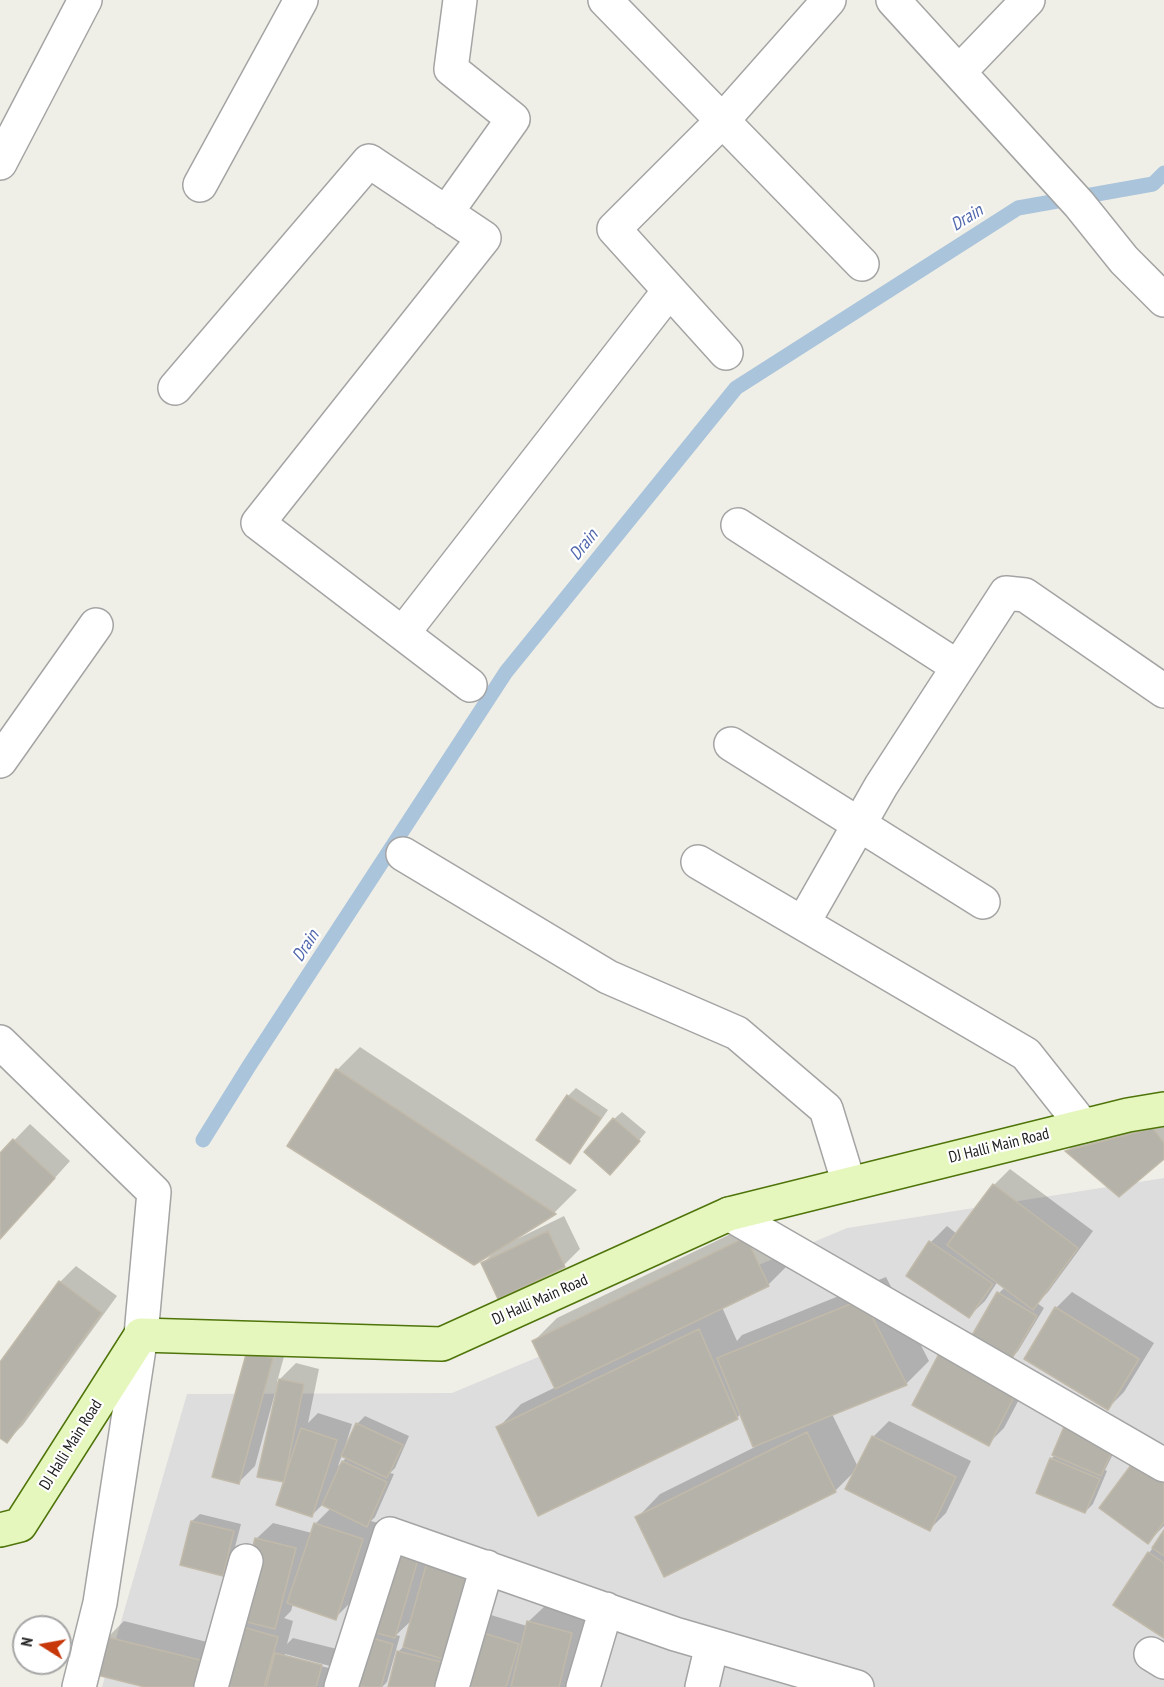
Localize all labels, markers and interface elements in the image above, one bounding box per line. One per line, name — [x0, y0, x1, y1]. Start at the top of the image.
water label: Drain — [947, 200, 987, 236]
water label: Drain — [565, 525, 603, 565]
water label: Drain — [288, 926, 324, 966]
street label: DJ Halli Main Road — [947, 1124, 1051, 1168]
street label: DJ Halli Main Road — [489, 1270, 591, 1330]
street label: DJ Halli Main Road — [36, 1396, 106, 1494]
north arrow — [12, 1615, 72, 1675]
text: N — [16, 1636, 37, 1648]

